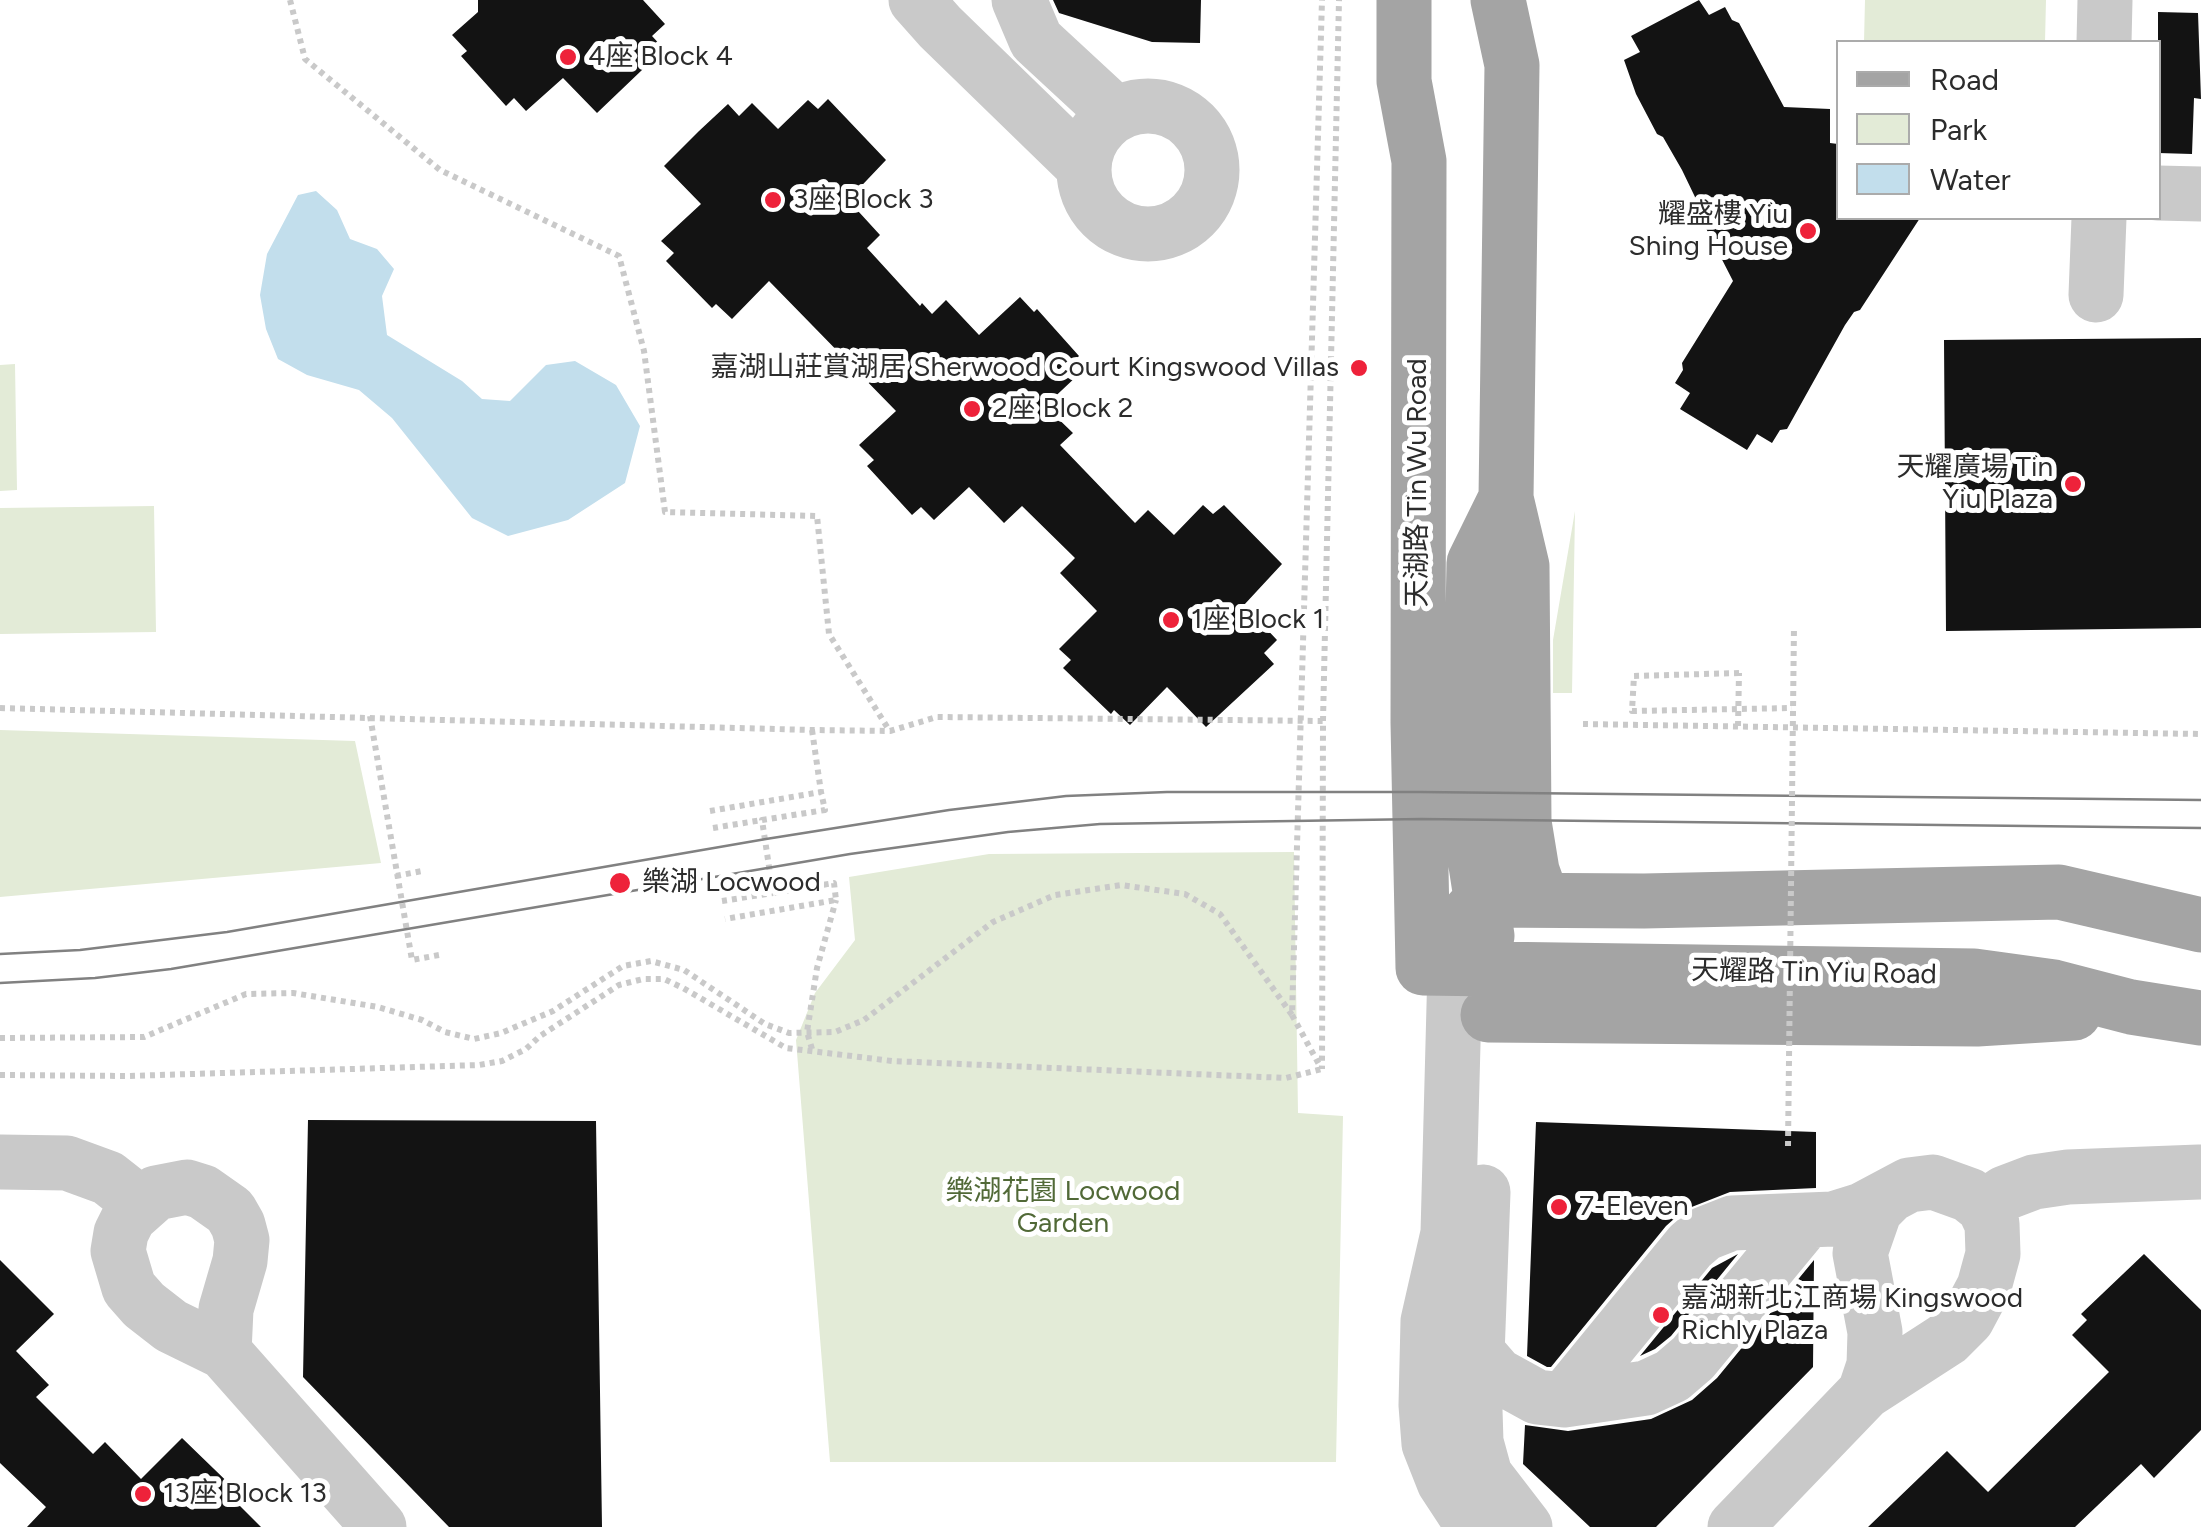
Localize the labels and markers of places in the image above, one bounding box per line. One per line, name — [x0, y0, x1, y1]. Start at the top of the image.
place label: 4座 Block 4 — [588, 40, 733, 74]
marker: 4座 Block 4 — [557, 46, 579, 68]
place label: 3座 Block 3 — [793, 183, 934, 217]
marker: 3座 Block 3 — [762, 189, 784, 211]
place label: 耀盛樓 Yiu Shing House — [1628, 198, 1788, 264]
marker: 耀盛樓 Yiu Shing House — [1797, 220, 1819, 242]
place label: 嘉湖山莊賞湖居 Sherwood Court Kingswood Villas — [710, 351, 1339, 385]
marker: 嘉湖山莊賞湖居 Sherwood Court Kingswood Villas — [1348, 357, 1370, 379]
place label: 2座 Block 2 — [992, 392, 1133, 426]
marker: 2座 Block 2 — [961, 398, 983, 420]
place label: 天耀廣場 Tin Yiu Plaza — [1897, 451, 2053, 517]
marker: 天耀廣場 Tin Yiu Plaza — [2062, 473, 2084, 495]
place label: 1座 Block 1 — [1191, 603, 1324, 637]
marker: 1座 Block 1 — [1160, 609, 1182, 631]
place label: 樂湖 Locwood — [642, 866, 821, 900]
marker: 樂湖 Locwood — [607, 870, 633, 896]
place label: 7-Eleven — [1579, 1190, 1689, 1224]
marker: 7-Eleven — [1548, 1196, 1570, 1218]
place label: 嘉湖新北江商場 Kingswood Richly Plaza — [1681, 1282, 2023, 1348]
marker: 嘉湖新北江商場 Kingswood Richly Plaza — [1650, 1304, 1672, 1326]
place label: 13座 Block 13 — [163, 1477, 327, 1511]
marker: 13座 Block 13 — [132, 1483, 154, 1505]

